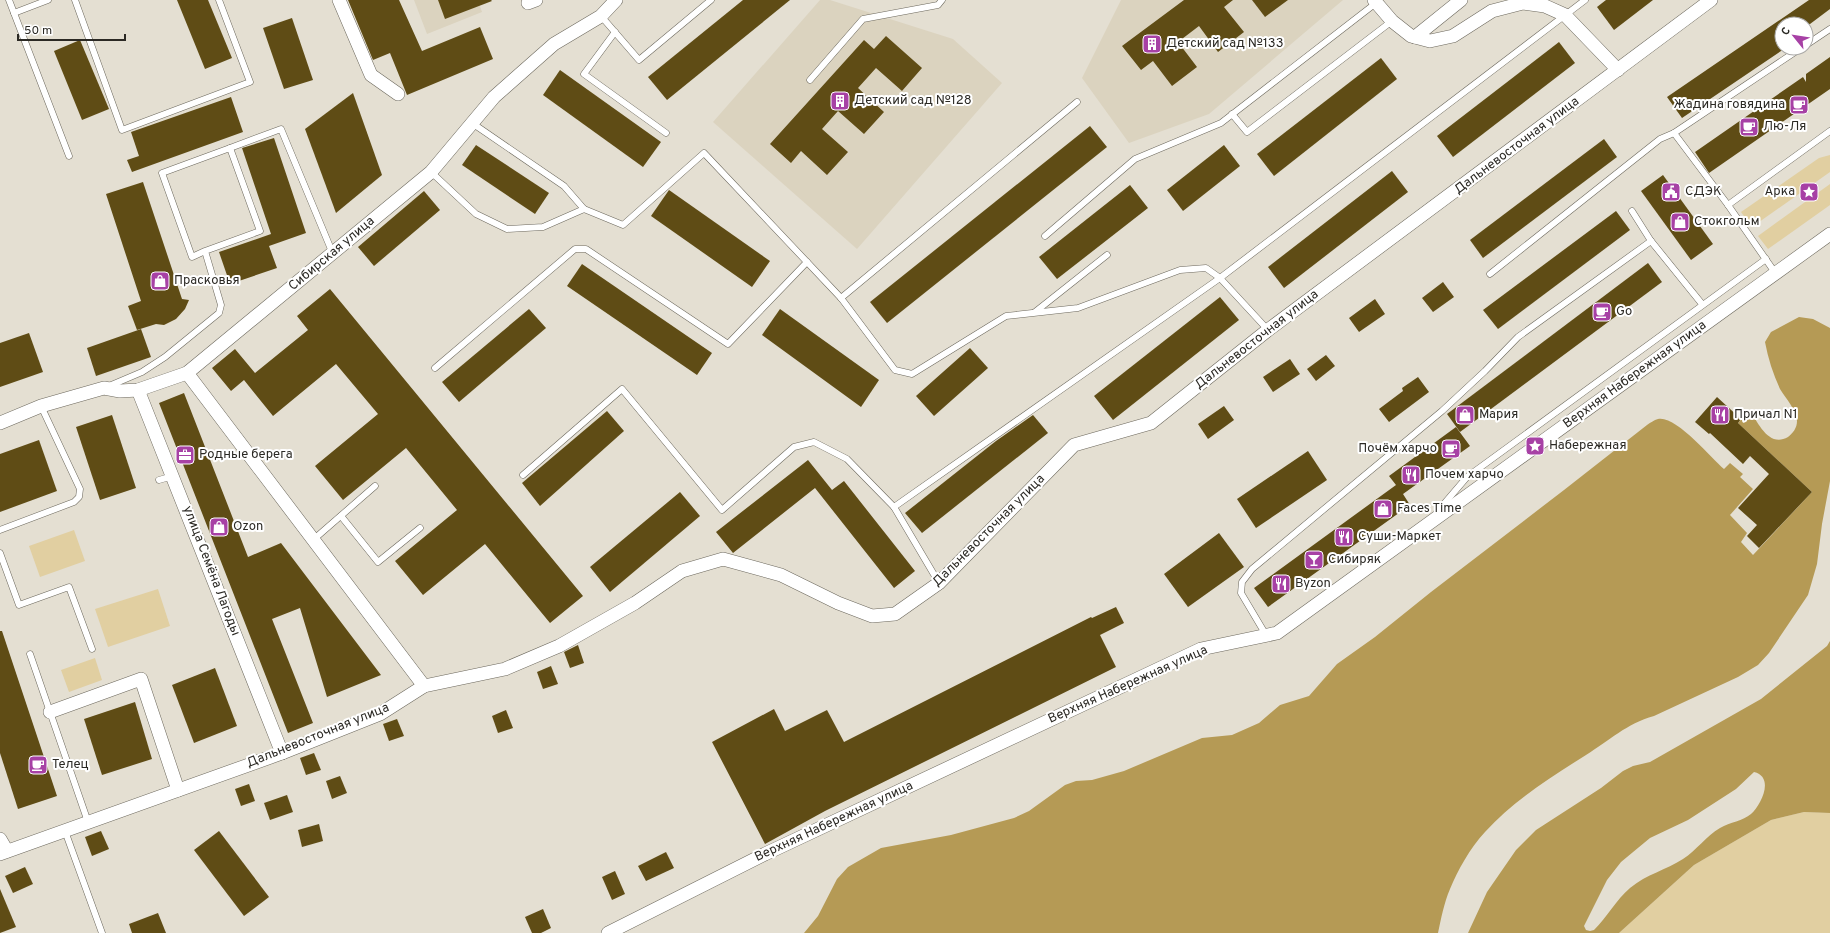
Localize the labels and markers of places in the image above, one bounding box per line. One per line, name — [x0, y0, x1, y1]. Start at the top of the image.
building icon: Детский сад №133 — [1141, 33, 1163, 55]
place label: Детский сад №133 — [1166, 36, 1283, 52]
building icon: Детский сад №128 — [829, 90, 851, 112]
place label: Детский сад №128 — [854, 93, 972, 109]
cafe icon: Жадина говядина — [1788, 94, 1810, 116]
place label: Жадина говядина — [1674, 97, 1785, 113]
cafe icon: Лю-Ля — [1738, 116, 1760, 138]
place label: Лю-Ля — [1763, 119, 1806, 135]
public building icon: СДЭК — [1660, 181, 1682, 203]
place icon: Арка — [1798, 181, 1820, 203]
place label: СДЭК — [1685, 184, 1722, 200]
place label: Арка — [1765, 184, 1795, 200]
shop icon: Стокгольм — [1669, 211, 1691, 233]
place label: Стокгольм — [1694, 214, 1759, 230]
shop icon: Прасковья — [149, 270, 171, 292]
place label: Прасковья — [174, 273, 240, 289]
cafe icon: Go — [1591, 301, 1613, 323]
place label: Go — [1616, 304, 1632, 320]
shop icon: Мария — [1454, 404, 1476, 426]
restaurant icon: Причал N1 — [1709, 404, 1731, 426]
place label: Мария — [1479, 407, 1518, 423]
place label: Причал N1 — [1734, 407, 1798, 423]
place icon: Набережная — [1524, 435, 1546, 457]
cafe icon: Почём харчо — [1440, 438, 1462, 460]
place label: Набережная — [1549, 438, 1626, 454]
place label: Почём харчо — [1358, 441, 1437, 457]
office icon: Родные берега — [174, 444, 196, 466]
place label: Родные берега — [199, 447, 293, 463]
restaurant icon: Почем харчо — [1400, 464, 1422, 486]
place label: Почем харчо — [1425, 467, 1504, 483]
shop icon: Faces Time — [1372, 498, 1394, 520]
place label: Faces Time — [1397, 501, 1461, 517]
shop icon: Ozon — [208, 516, 230, 538]
place label: Ozon — [233, 519, 263, 535]
restaurant icon: Суши-Маркет — [1333, 526, 1355, 548]
place label: Суши-Маркет — [1358, 529, 1441, 545]
bar icon: Сибиряк — [1303, 549, 1325, 571]
place label: Сибиряк — [1328, 552, 1381, 568]
restaurant icon: Byzon — [1270, 573, 1292, 595]
place label: Byzon — [1295, 576, 1331, 592]
cafe icon: Телец — [27, 754, 49, 776]
place label: Телец — [52, 757, 89, 773]

